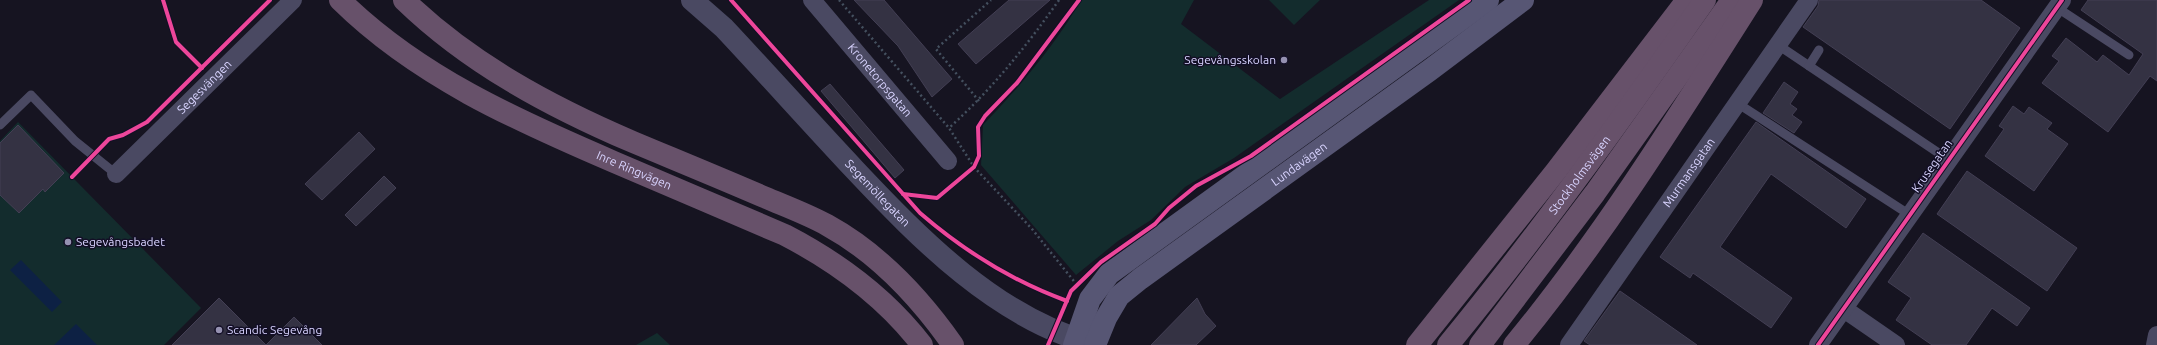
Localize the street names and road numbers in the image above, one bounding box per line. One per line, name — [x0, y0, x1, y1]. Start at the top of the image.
street label: Kronetorpsgatan — [846, 41, 915, 119]
street label: Segesvängen — [174, 57, 234, 116]
street label: Stockholmsvägen — [1546, 133, 1613, 217]
street label: Murmansgatan — [1660, 135, 1717, 209]
street label: Krusegatan — [1909, 137, 1955, 195]
street label: Lundavägen — [1269, 139, 1329, 188]
street label: Inre Ringvägen — [595, 148, 674, 192]
street label: Segemöllegatan — [843, 157, 913, 229]

